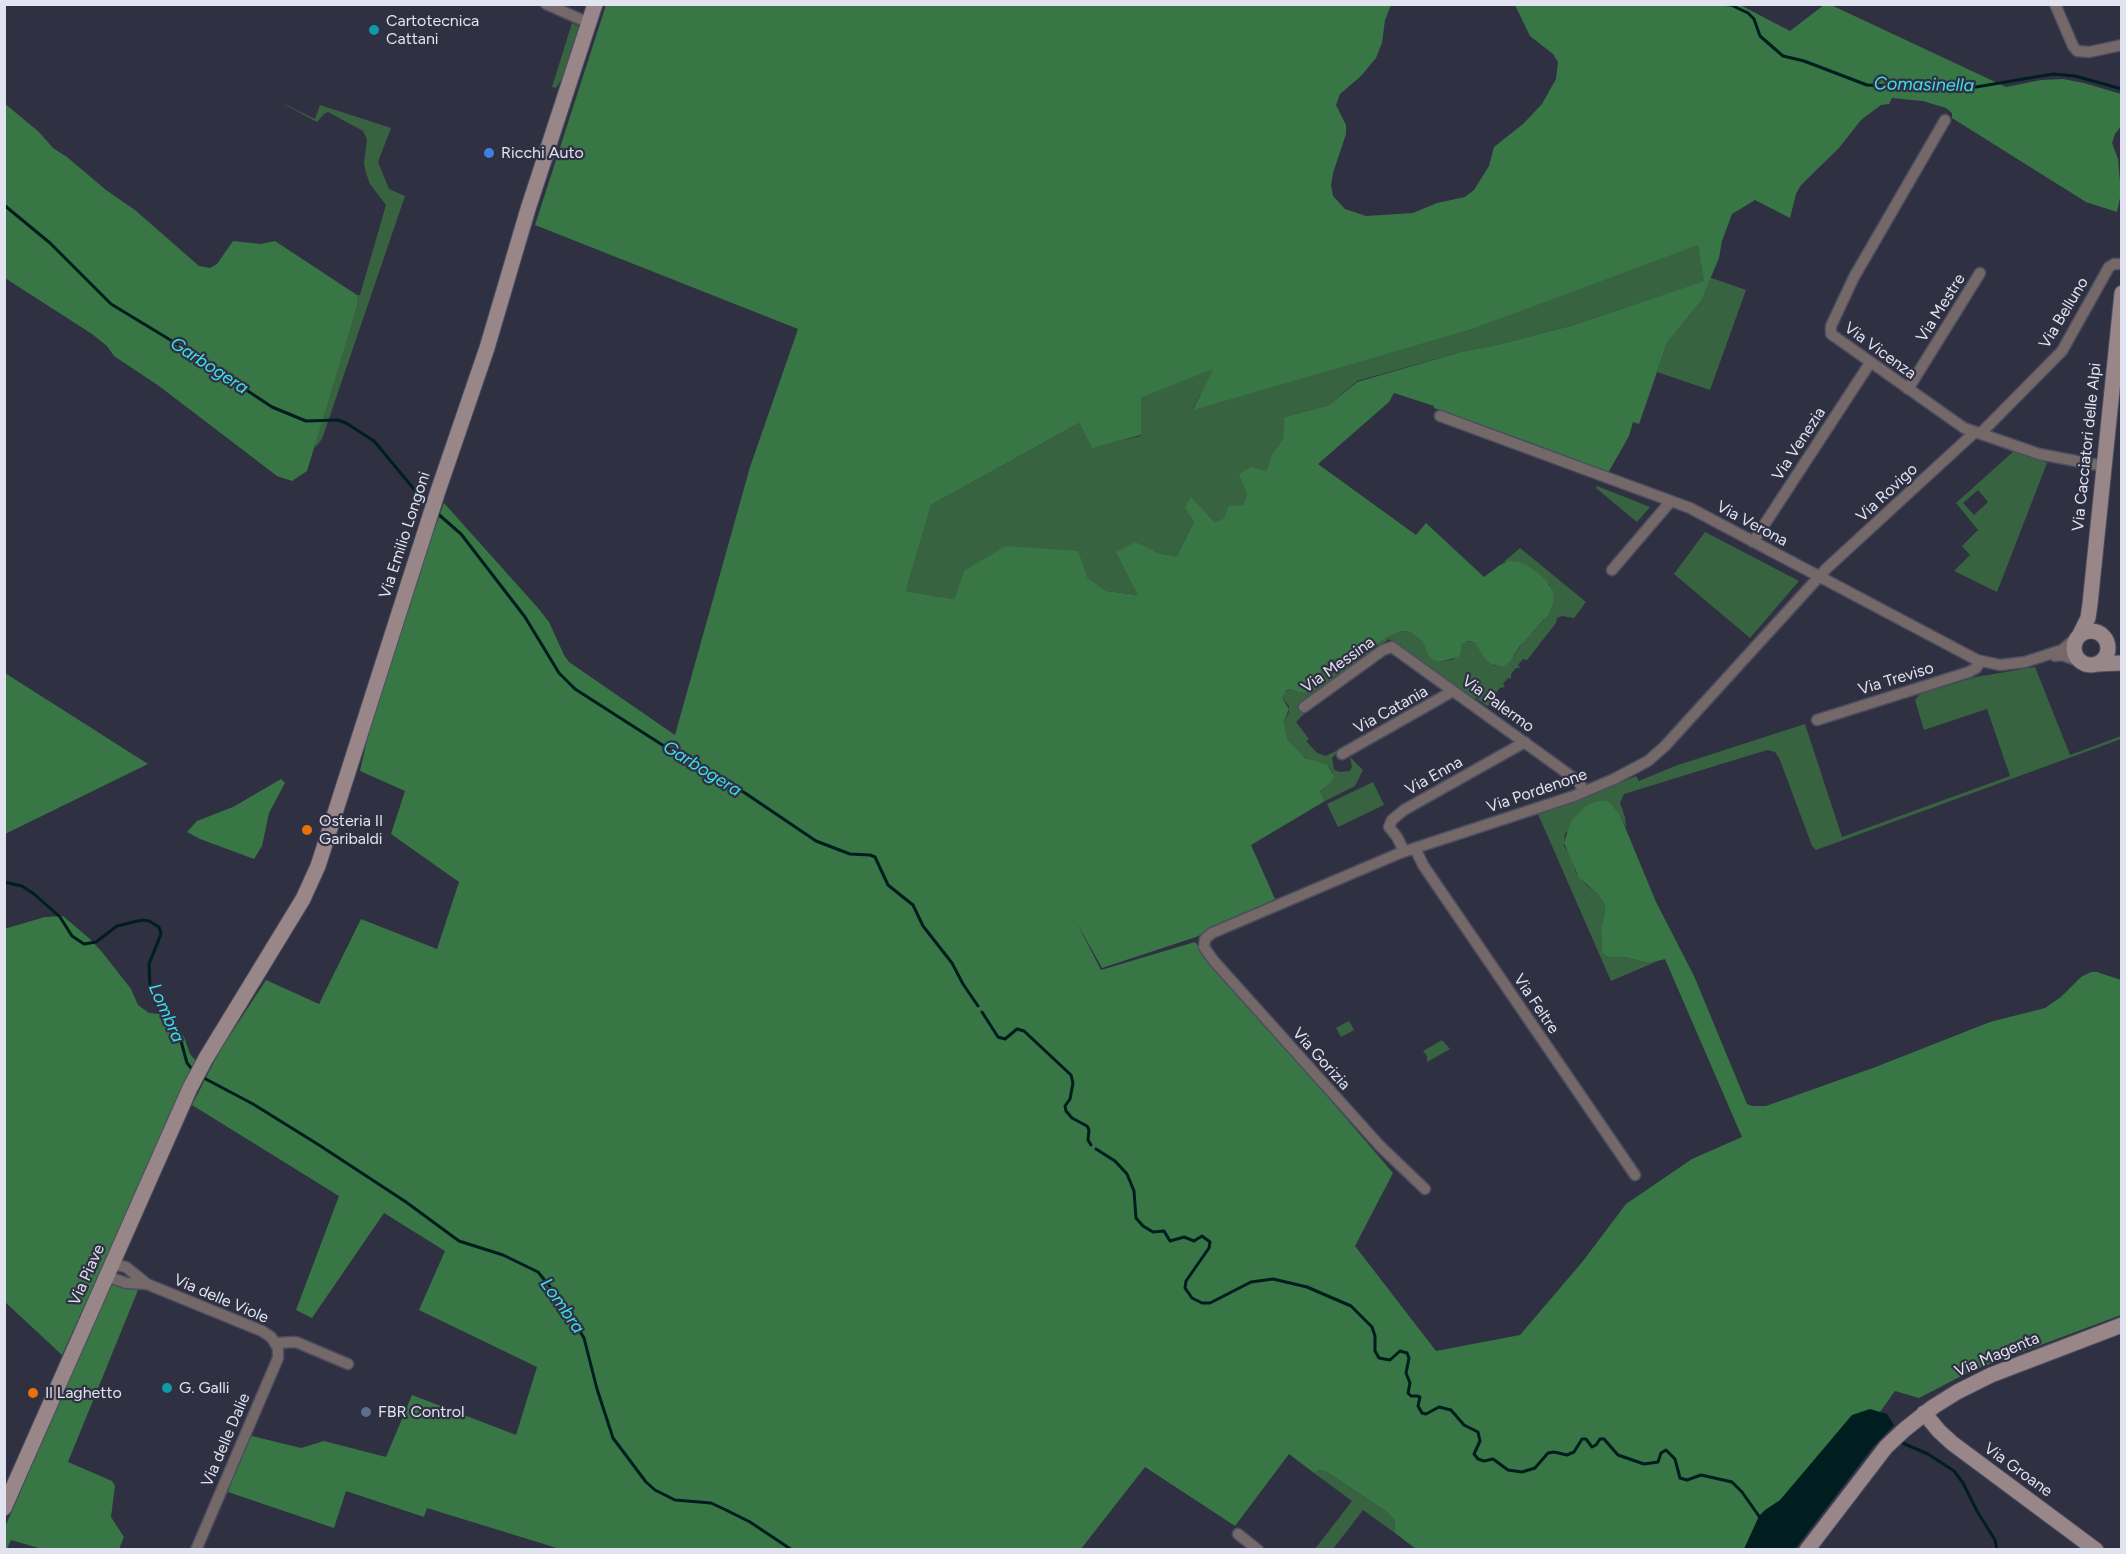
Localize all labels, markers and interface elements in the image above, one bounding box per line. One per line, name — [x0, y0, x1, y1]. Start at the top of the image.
place label: Cartotecnica Cattani — [386, 11, 479, 49]
marker: Cartotecnica Cattani — [367, 23, 381, 37]
water label: Comasinella — [1874, 73, 1974, 97]
place label: Ricchi Auto — [501, 143, 584, 163]
marker: Ricchi Auto — [482, 146, 496, 160]
street label: Via Mestre — [1913, 270, 1969, 346]
street label: Via Belluno — [2035, 274, 2093, 352]
street label: Via Vicenza — [1840, 319, 1920, 383]
water label: Garbogera — [166, 333, 252, 399]
street label: Via Cacciatori delle Alpi — [2069, 362, 2105, 532]
street label: Via Venezia — [1768, 404, 1830, 484]
street label: Via Rovigo — [1852, 460, 1922, 526]
street label: Via Emilio Longoni — [375, 469, 435, 601]
street label: Via Verona — [1713, 497, 1791, 551]
street label: Via Messina — [1298, 633, 1378, 697]
street label: Via Treviso — [1856, 658, 1936, 700]
street label: Via Palermo — [1458, 671, 1538, 737]
street label: Via Catania — [1351, 682, 1431, 738]
water label: Garbogera — [659, 736, 745, 802]
street label: Via Enna — [1402, 752, 1466, 800]
street label: Via Pordenone — [1484, 765, 1590, 817]
place label: Osteria Il Garibaldi — [319, 811, 383, 849]
marker: Osteria Il Garibaldi — [300, 823, 314, 837]
street label: Via Feltre — [1509, 970, 1563, 1038]
water label: Lombra — [143, 980, 189, 1046]
street label: Via Gorizia — [1288, 1024, 1354, 1094]
street label: Via Piave — [65, 1241, 109, 1309]
street label: Via delle Viole — [171, 1270, 271, 1328]
water label: Lombra — [535, 1274, 589, 1338]
street label: Via Magenta — [1952, 1329, 2042, 1381]
place label: G. Galli — [179, 1378, 230, 1398]
marker: G. Galli — [160, 1381, 174, 1395]
place label: Il Laghetto — [45, 1383, 122, 1403]
marker: Il Laghetto — [26, 1386, 40, 1400]
street label: Via delle Dalie — [198, 1390, 254, 1490]
place label: FBR Control — [378, 1402, 464, 1422]
marker: FBR Control — [359, 1405, 373, 1419]
street label: Via Groane — [1980, 1439, 2056, 1501]

